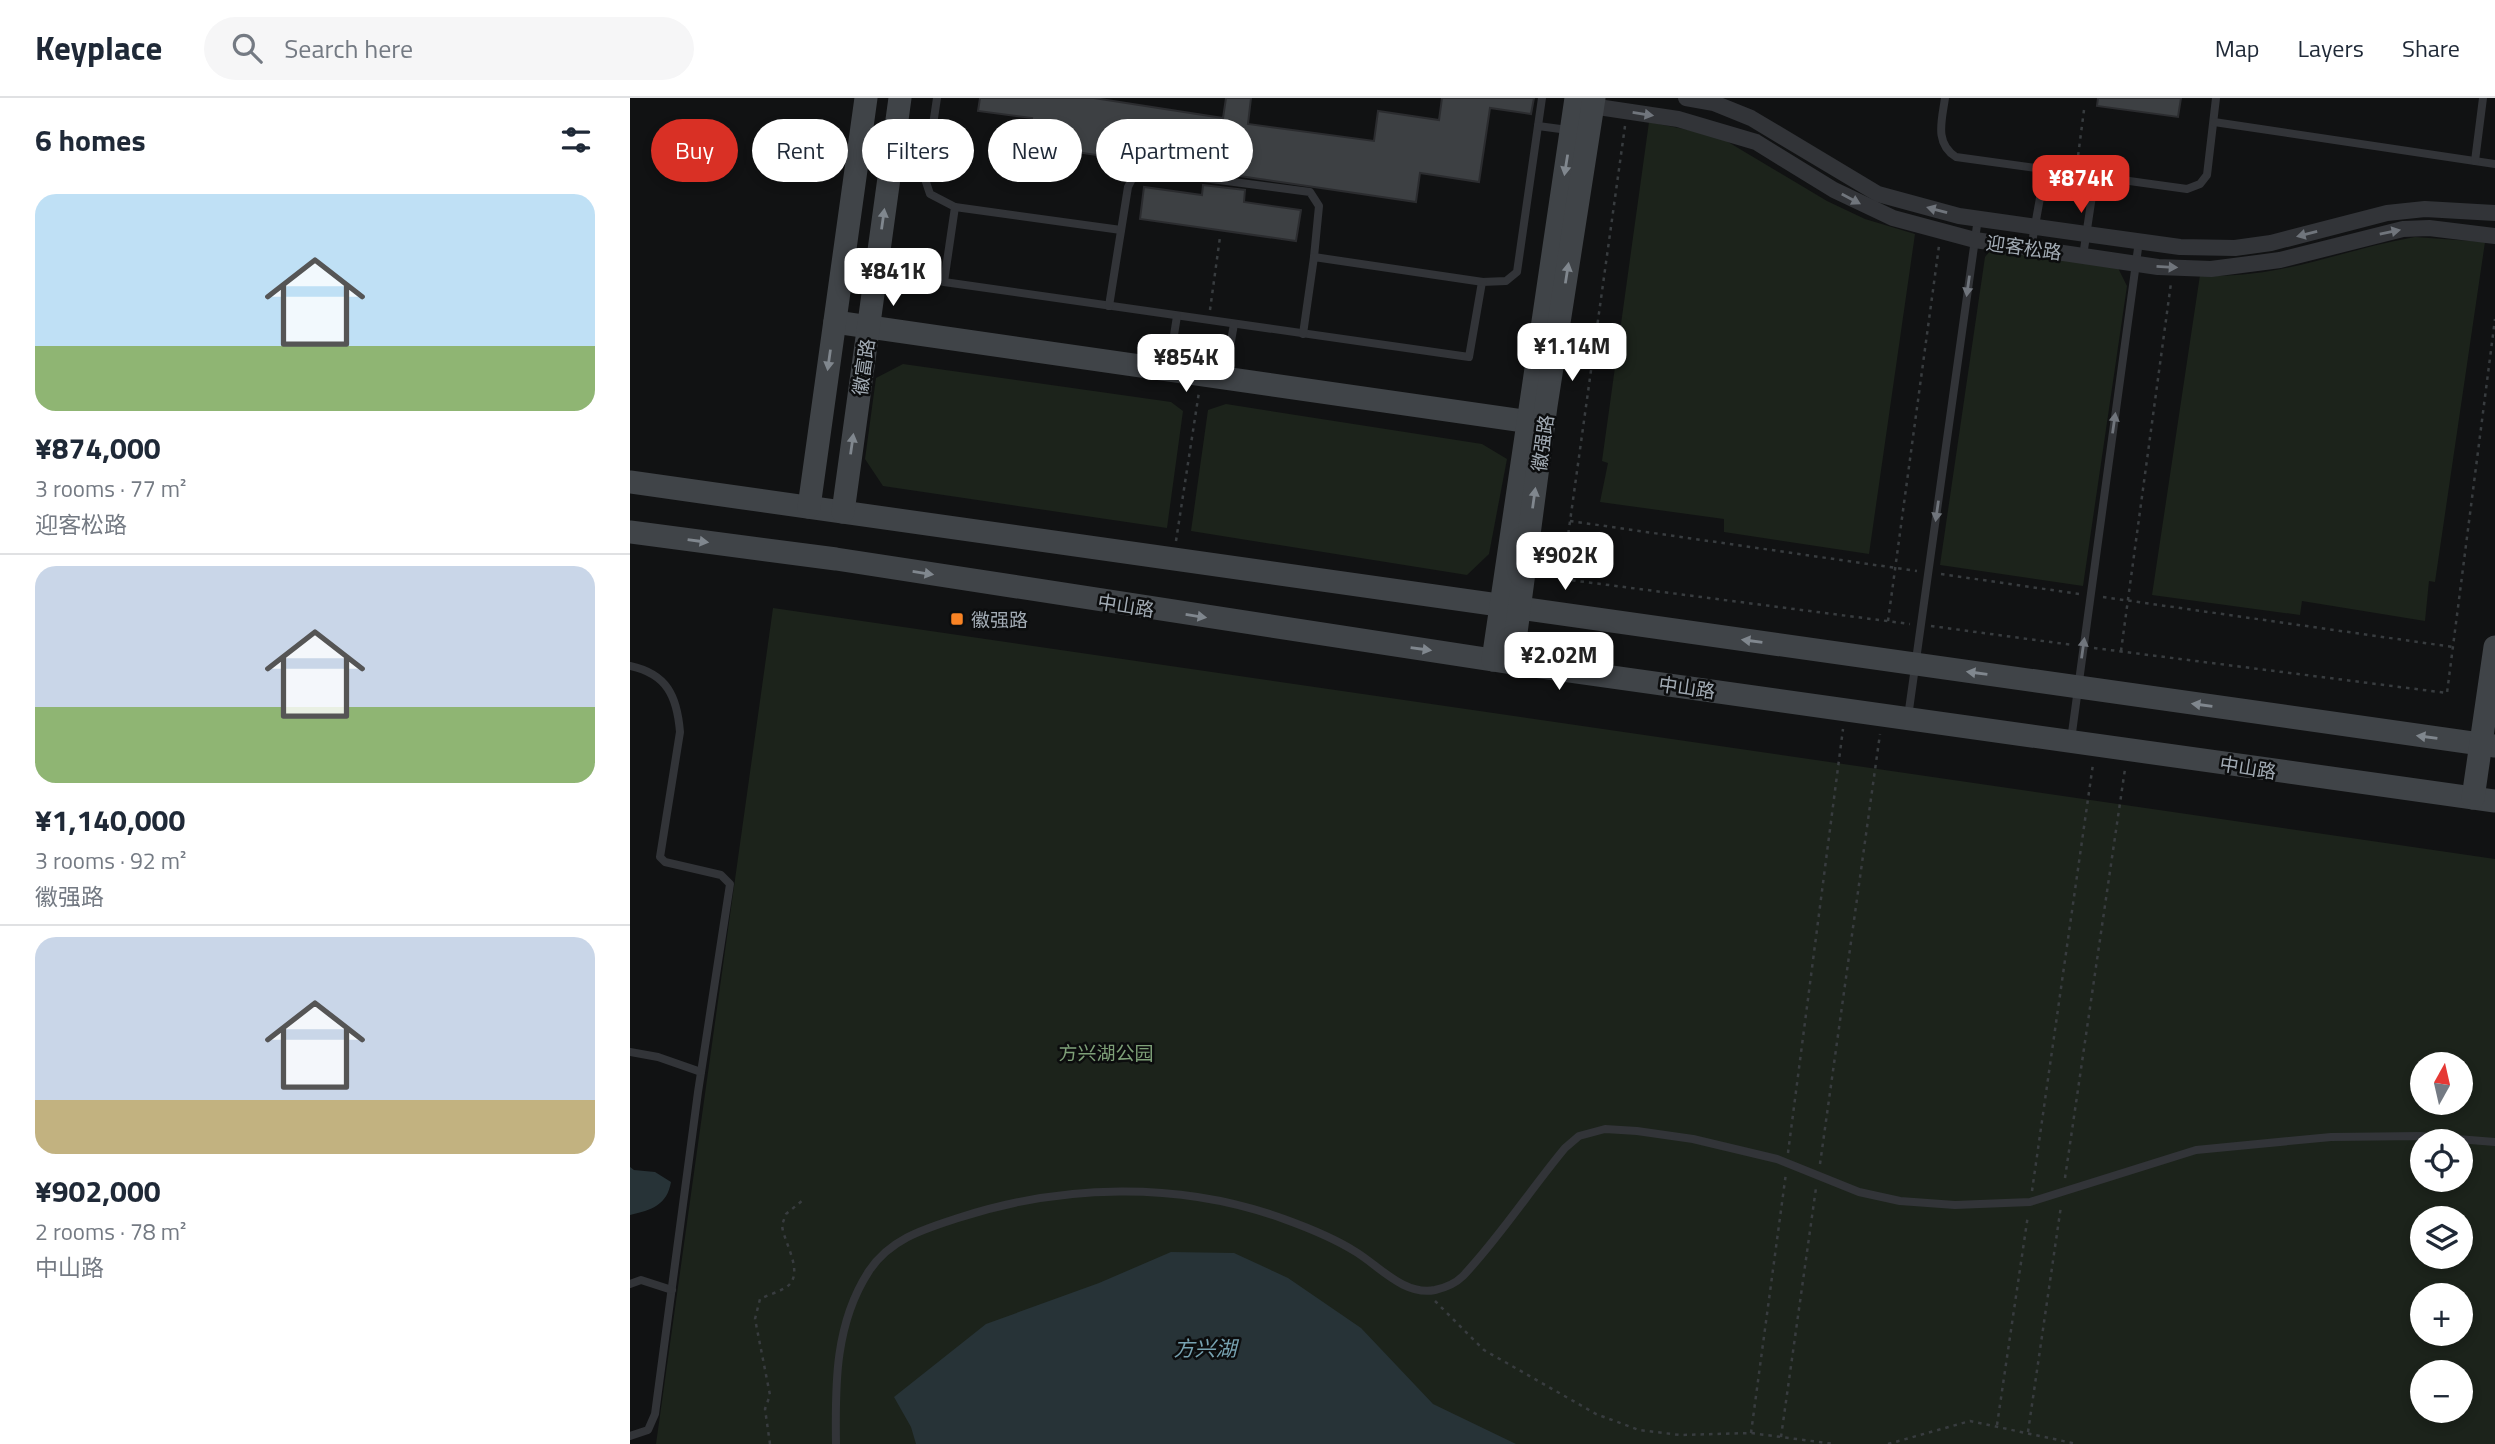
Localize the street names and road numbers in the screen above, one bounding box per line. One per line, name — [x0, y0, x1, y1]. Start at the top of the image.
street label: 迎客松路 — [1984, 227, 2064, 267]
street label: 徽富路 — [845, 337, 881, 397]
street label: 徽强路 — [1524, 413, 1560, 473]
street label: 中山路 — [1096, 586, 1156, 624]
street label: 中山路 — [1657, 669, 1717, 705]
street label: 中山路 — [2218, 748, 2278, 786]

